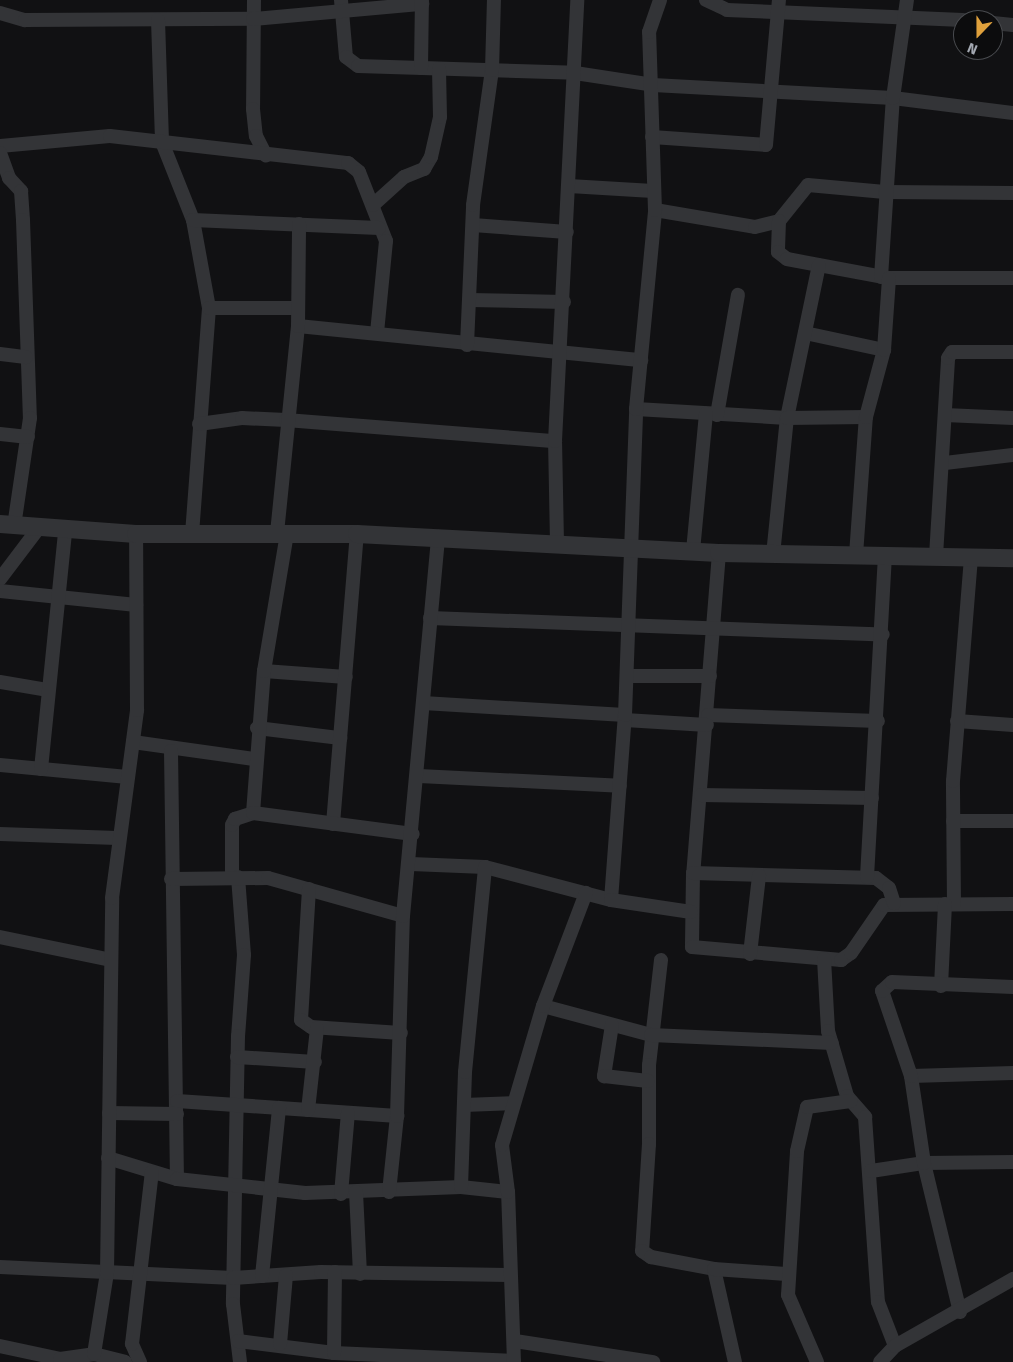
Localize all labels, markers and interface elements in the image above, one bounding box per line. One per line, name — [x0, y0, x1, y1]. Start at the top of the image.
north arrow — [953, 10, 1003, 60]
text: N — [965, 39, 980, 58]

